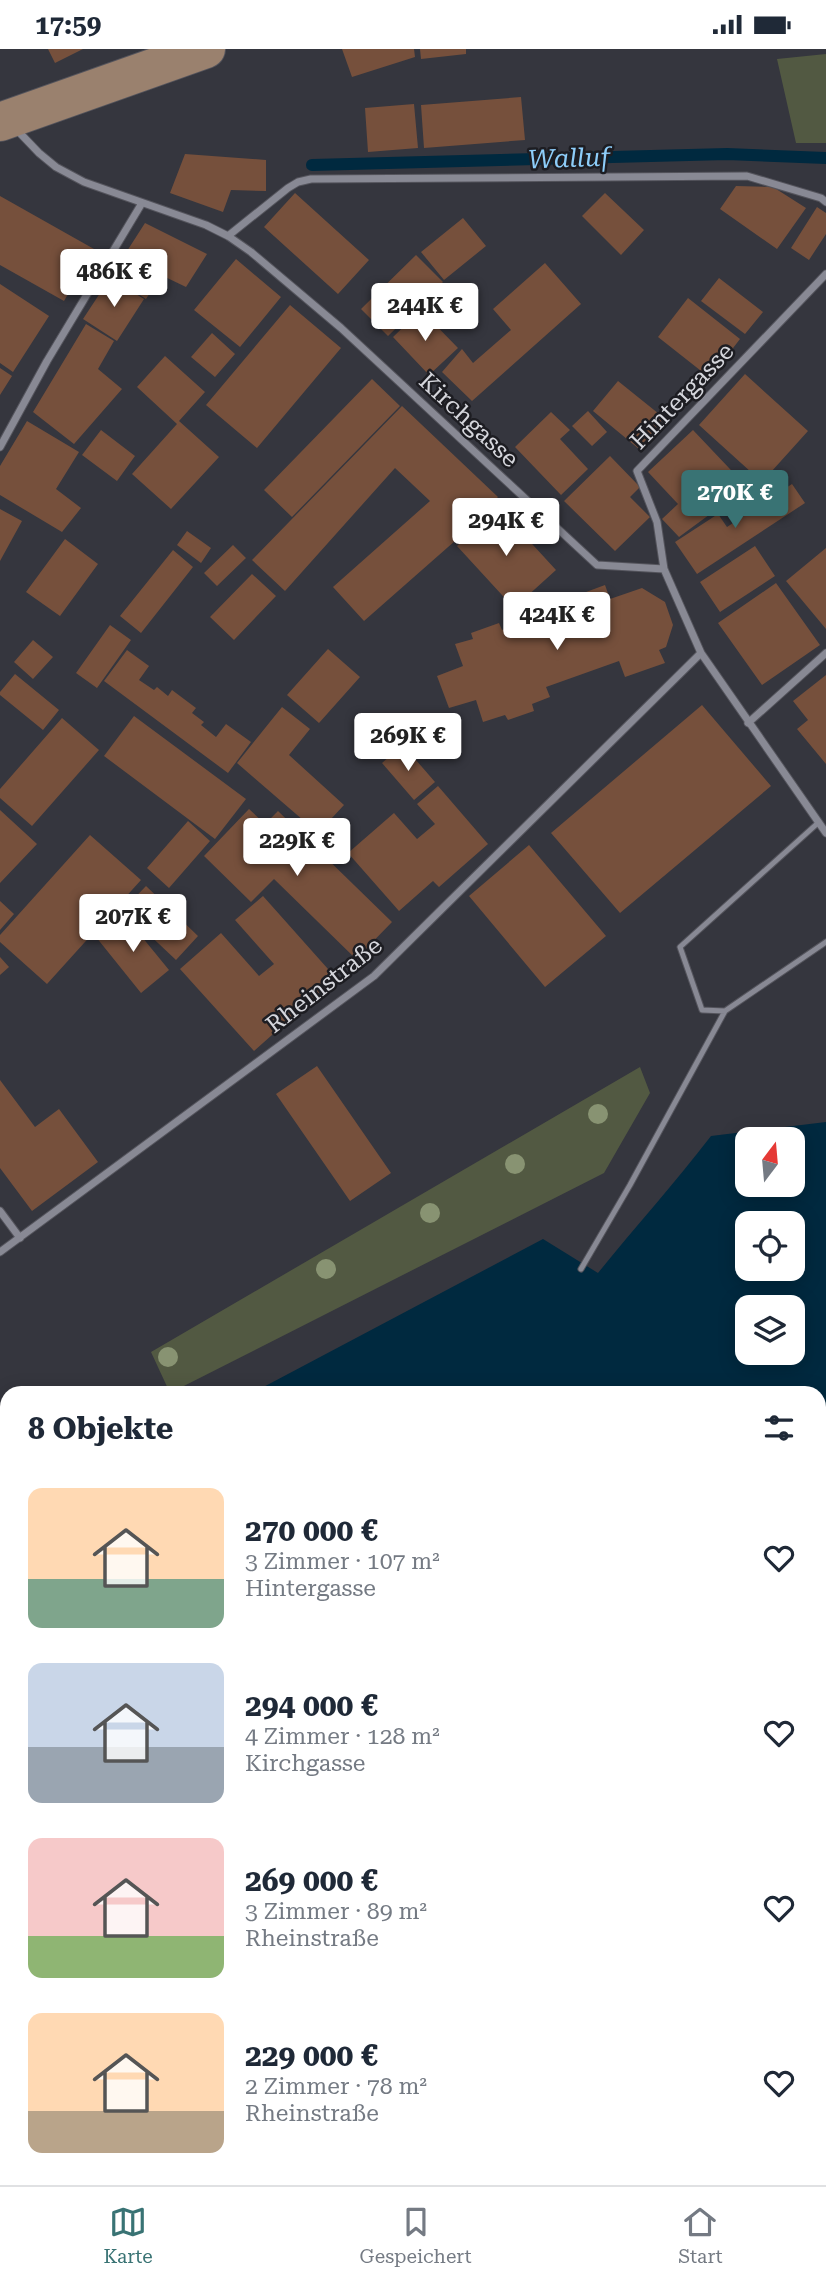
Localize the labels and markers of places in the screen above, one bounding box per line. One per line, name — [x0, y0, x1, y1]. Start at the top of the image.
pin: 486K € — [57, 250, 171, 309]
pin: 244K € — [368, 283, 482, 343]
pin: 270K € — [678, 470, 792, 530]
pin: 294K € — [449, 498, 563, 558]
pin: 424K € — [500, 593, 614, 652]
pin: 269K € — [351, 713, 465, 773]
pin: 229K € — [240, 819, 354, 878]
pin: 207K € — [76, 895, 190, 954]

